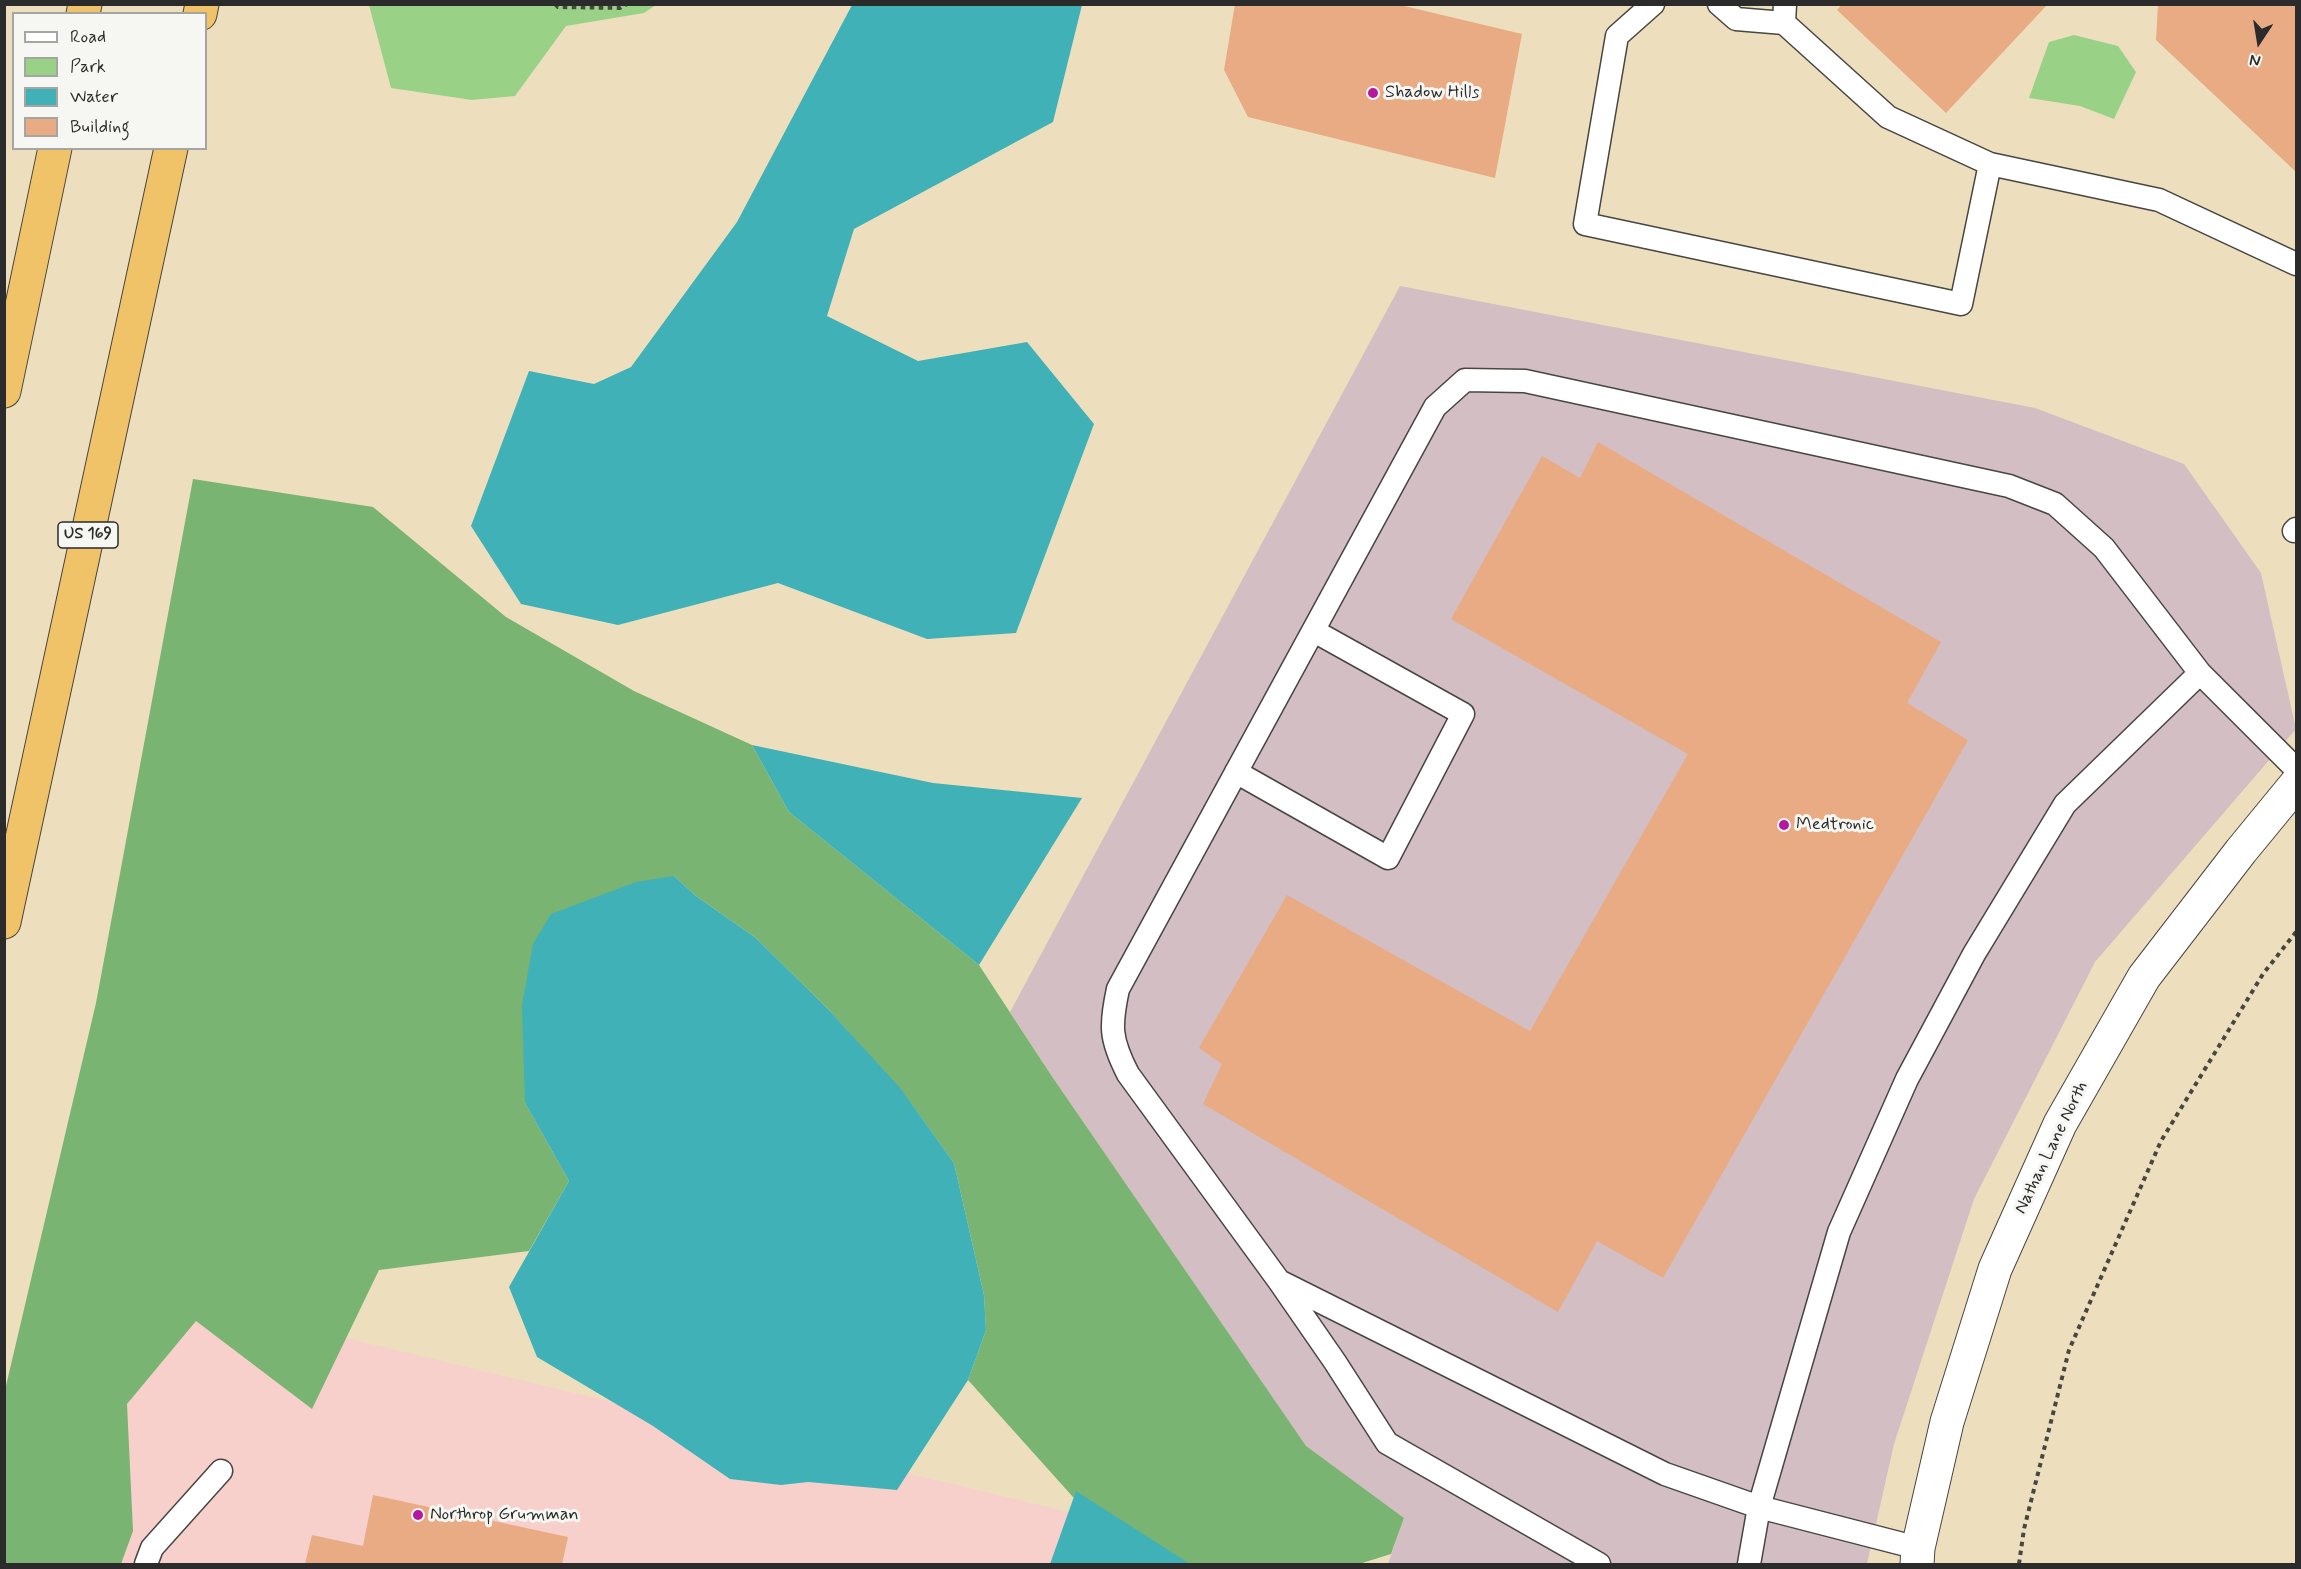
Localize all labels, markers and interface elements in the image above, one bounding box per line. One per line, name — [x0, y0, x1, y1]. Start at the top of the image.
legend — [12, 12, 207, 150]
north arrow — [2229, 12, 2289, 72]
text: Road — [70, 25, 106, 49]
text: N — [2248, 49, 2263, 71]
text: Park — [70, 55, 106, 79]
place label: Shadow Hills — [1385, 82, 1479, 104]
text: Water — [70, 85, 118, 109]
marker: Shadow Hills — [1366, 86, 1380, 100]
text: Building — [70, 115, 130, 139]
road number: US 169 — [58, 522, 118, 548]
place label: Medtronic — [1796, 814, 1874, 836]
marker: Medtronic — [1777, 818, 1791, 832]
street label: Nathan Lane North — [2011, 1078, 2093, 1218]
place label: Northrop Grumman — [430, 1504, 579, 1526]
marker: Northrop Grumman — [411, 1508, 425, 1522]

